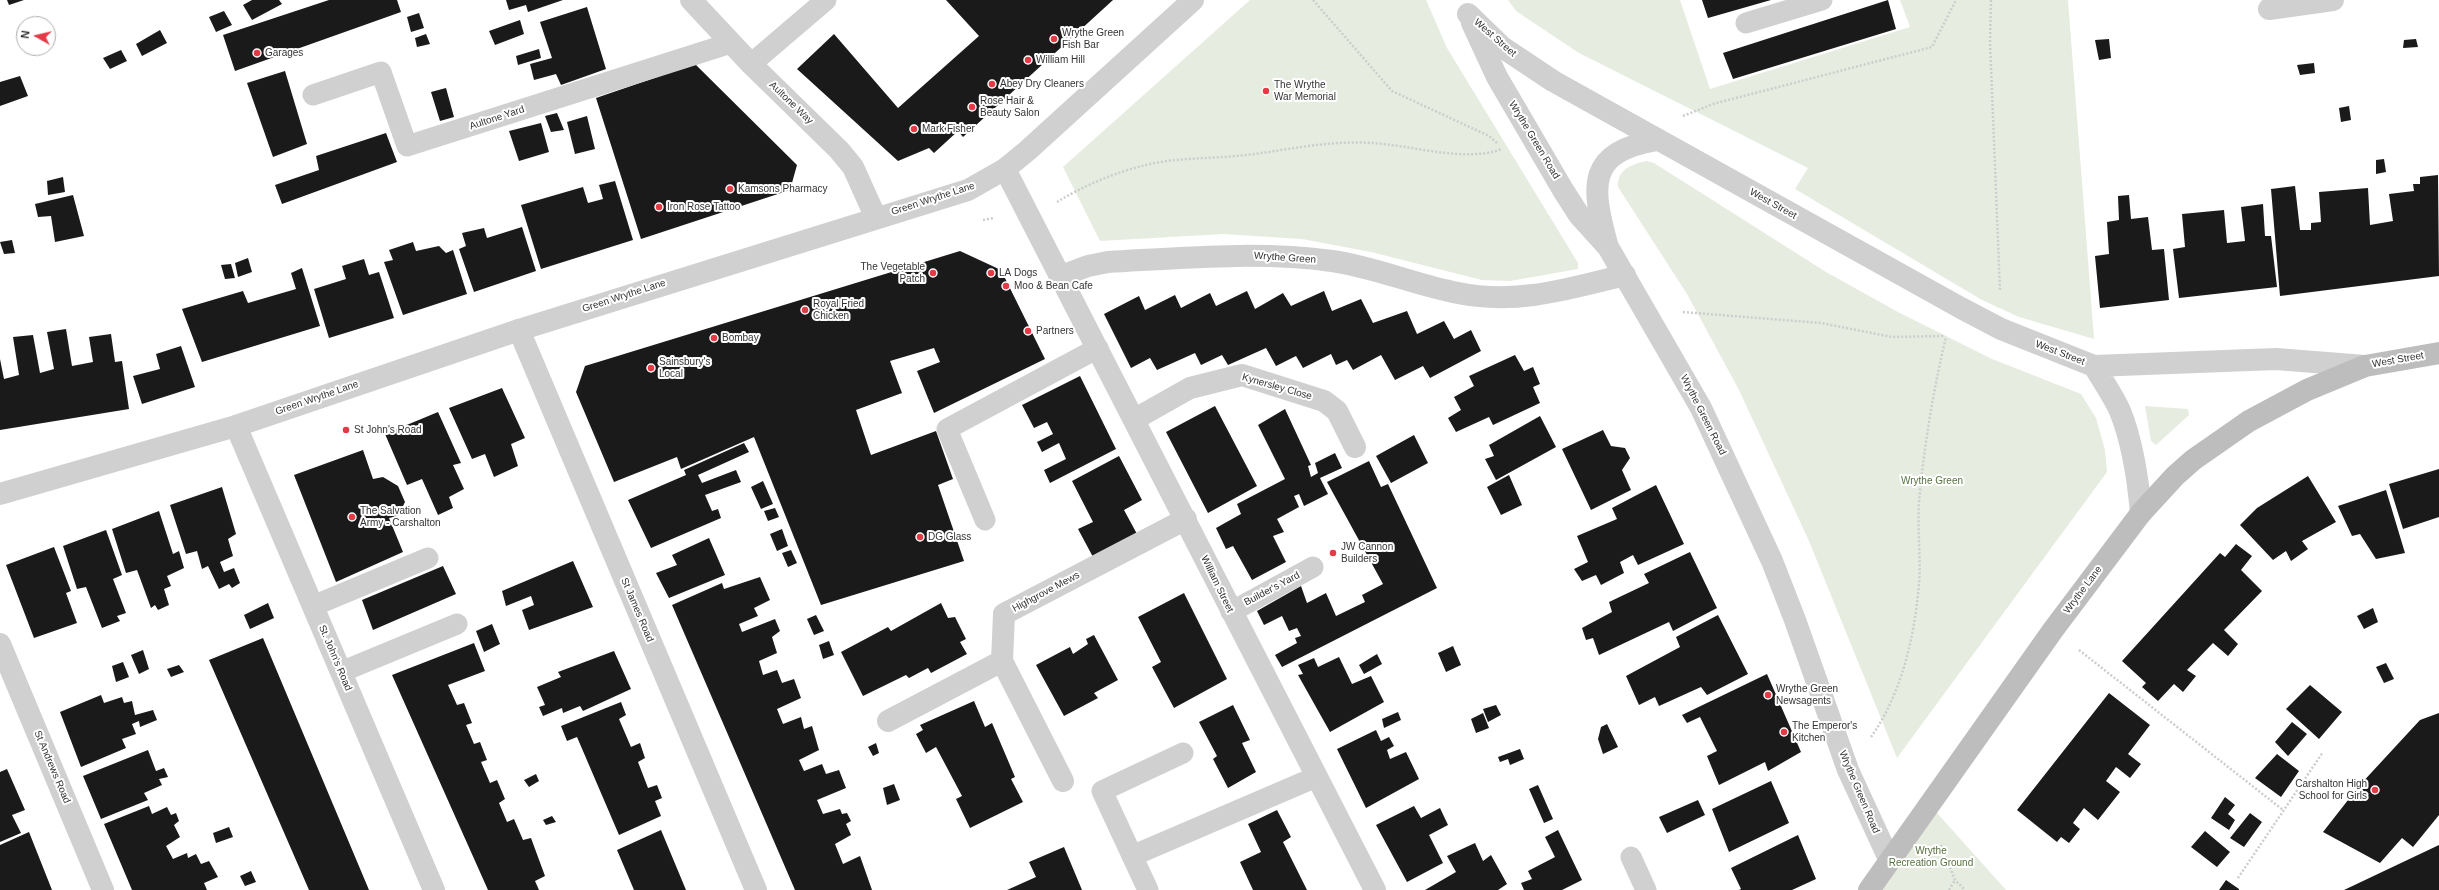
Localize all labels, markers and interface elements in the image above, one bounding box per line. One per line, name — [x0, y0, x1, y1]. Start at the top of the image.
north arrow — [16, 16, 56, 56]
street label: West Street — [1471, 16, 1519, 60]
place label: Wrythe Green Fish Bar — [1062, 27, 1124, 50]
text: N — [19, 30, 32, 39]
marker: Wrythe Green Fish Bar — [1049, 34, 1059, 44]
place label: Garages — [265, 47, 303, 59]
marker: Garages — [252, 48, 262, 58]
place label: William Hill — [1036, 54, 1085, 66]
marker: William Hill — [1023, 55, 1033, 65]
place label: Abey Dry Cleaners — [1000, 78, 1084, 90]
street label: Aultone Way — [767, 79, 815, 127]
marker: Abey Dry Cleaners — [987, 79, 997, 89]
place label: The Wrythe War Memorial — [1274, 79, 1336, 102]
marker: The Wrythe War Memorial — [1261, 86, 1271, 96]
place label: Rose Hair & Beauty Salon — [980, 95, 1039, 118]
street label: Wrythe Green Road — [1506, 99, 1562, 181]
marker: Rose Hair & Beauty Salon — [967, 102, 977, 112]
street label: Aultone Yard — [468, 103, 526, 133]
place label: Mark Fisher — [922, 123, 975, 135]
marker: Mark Fisher — [909, 124, 919, 134]
street label: Green Wrythe Lane — [890, 180, 976, 218]
place label: Kamsons Pharmacy — [738, 183, 827, 195]
marker: Kamsons Pharmacy — [725, 184, 735, 194]
street label: West Street — [1747, 186, 1799, 222]
place label: Iron Rose Tattoo — [667, 201, 740, 213]
marker: Iron Rose Tattoo — [654, 202, 664, 212]
street label: Wrythe Green — [1254, 250, 1316, 266]
place label: The Vegetable Patch — [861, 261, 925, 284]
place label: LA Dogs — [999, 267, 1037, 279]
marker: The Vegetable Patch — [928, 268, 938, 278]
marker: LA Dogs — [986, 268, 996, 278]
street label: Green Wrythe Lane — [581, 277, 667, 315]
place label: Moo & Bean Cafe — [1014, 280, 1093, 292]
marker: Moo & Bean Cafe — [1001, 281, 1011, 291]
place label: Royal Fried Chicken — [813, 298, 864, 322]
marker: Royal Fried Chicken — [800, 305, 810, 315]
place label: Partners — [1036, 325, 1074, 337]
marker: Partners — [1023, 326, 1033, 336]
place label: Bombay — [722, 332, 759, 344]
marker: Bombay — [709, 333, 719, 343]
street label: West Street — [2034, 338, 2086, 368]
street label: West Street — [2371, 350, 2425, 370]
place label: Sainsbury's Local — [659, 356, 710, 380]
marker: Sainsbury's Local — [646, 363, 656, 373]
street label: Kynersley Close — [1241, 371, 1313, 403]
street label: Wrythe Green Road — [1678, 373, 1728, 457]
street label: Green Wrythe Lane — [274, 378, 360, 418]
place label: St John's Road — [354, 424, 422, 436]
marker: St John's Road — [341, 425, 351, 435]
park label: Wrythe Green — [1901, 475, 1963, 487]
place label: The Salvation Army - Carshalton — [360, 505, 441, 528]
marker: The Salvation Army - Carshalton — [347, 512, 357, 522]
place label: DG Glass — [928, 531, 971, 543]
marker: DG Glass — [915, 532, 925, 542]
place label: JW Cannon Builders — [1341, 541, 1393, 564]
marker: JW Cannon Builders — [1328, 548, 1338, 558]
street label: William Street — [1198, 554, 1236, 614]
street label: Wrythe Lane — [2061, 564, 2105, 616]
street label: Highgrove Mews — [1010, 569, 1082, 615]
street label: Builder's Yard — [1242, 569, 1302, 609]
street label: St James Road — [618, 576, 656, 644]
street label: St. John's Road — [316, 623, 354, 693]
place label: Wrythe Green Newsagents — [1776, 683, 1838, 706]
marker: Wrythe Green Newsagents — [1763, 690, 1773, 700]
place label: The Emperor's Kitchen — [1792, 720, 1857, 744]
marker: The Emperor's Kitchen — [1779, 727, 1789, 737]
street label: St Andrews Road — [31, 729, 73, 805]
street label: Wrythe Green Road — [1836, 749, 1882, 835]
place label: Carshalton High School for Girls — [2295, 778, 2367, 802]
marker: Carshalton High School for Girls — [2370, 785, 2380, 795]
park label: Wrythe Recreation Ground — [1889, 845, 1973, 868]

